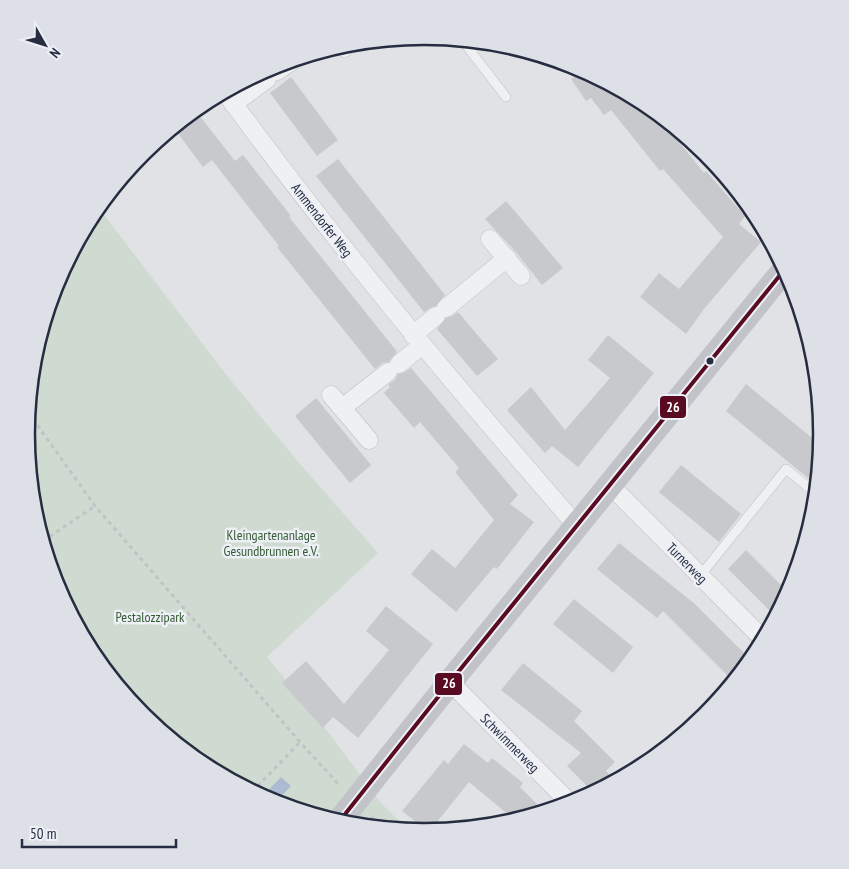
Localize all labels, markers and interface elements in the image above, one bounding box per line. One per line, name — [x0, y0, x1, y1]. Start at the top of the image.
north arrow — [20, 20, 70, 70]
text: N — [46, 45, 64, 62]
street label: Ammendorfer Weg — [287, 179, 357, 261]
unlabelled marker — [705, 356, 715, 366]
line badge: 26 — [659, 395, 687, 419]
text: 26 — [666, 398, 680, 416]
park label: Kleingartenanlage Gesundbrunnen e.V. — [224, 526, 318, 560]
street label: Turnerweg — [663, 539, 711, 587]
park label: Pestalozzipark — [115, 608, 185, 626]
line badge: 26 — [434, 672, 463, 696]
text: 26 — [442, 674, 456, 692]
street label: Schwimmerweg — [477, 710, 543, 776]
scale bar — [22, 816, 176, 848]
text: 50 m — [30, 824, 56, 843]

